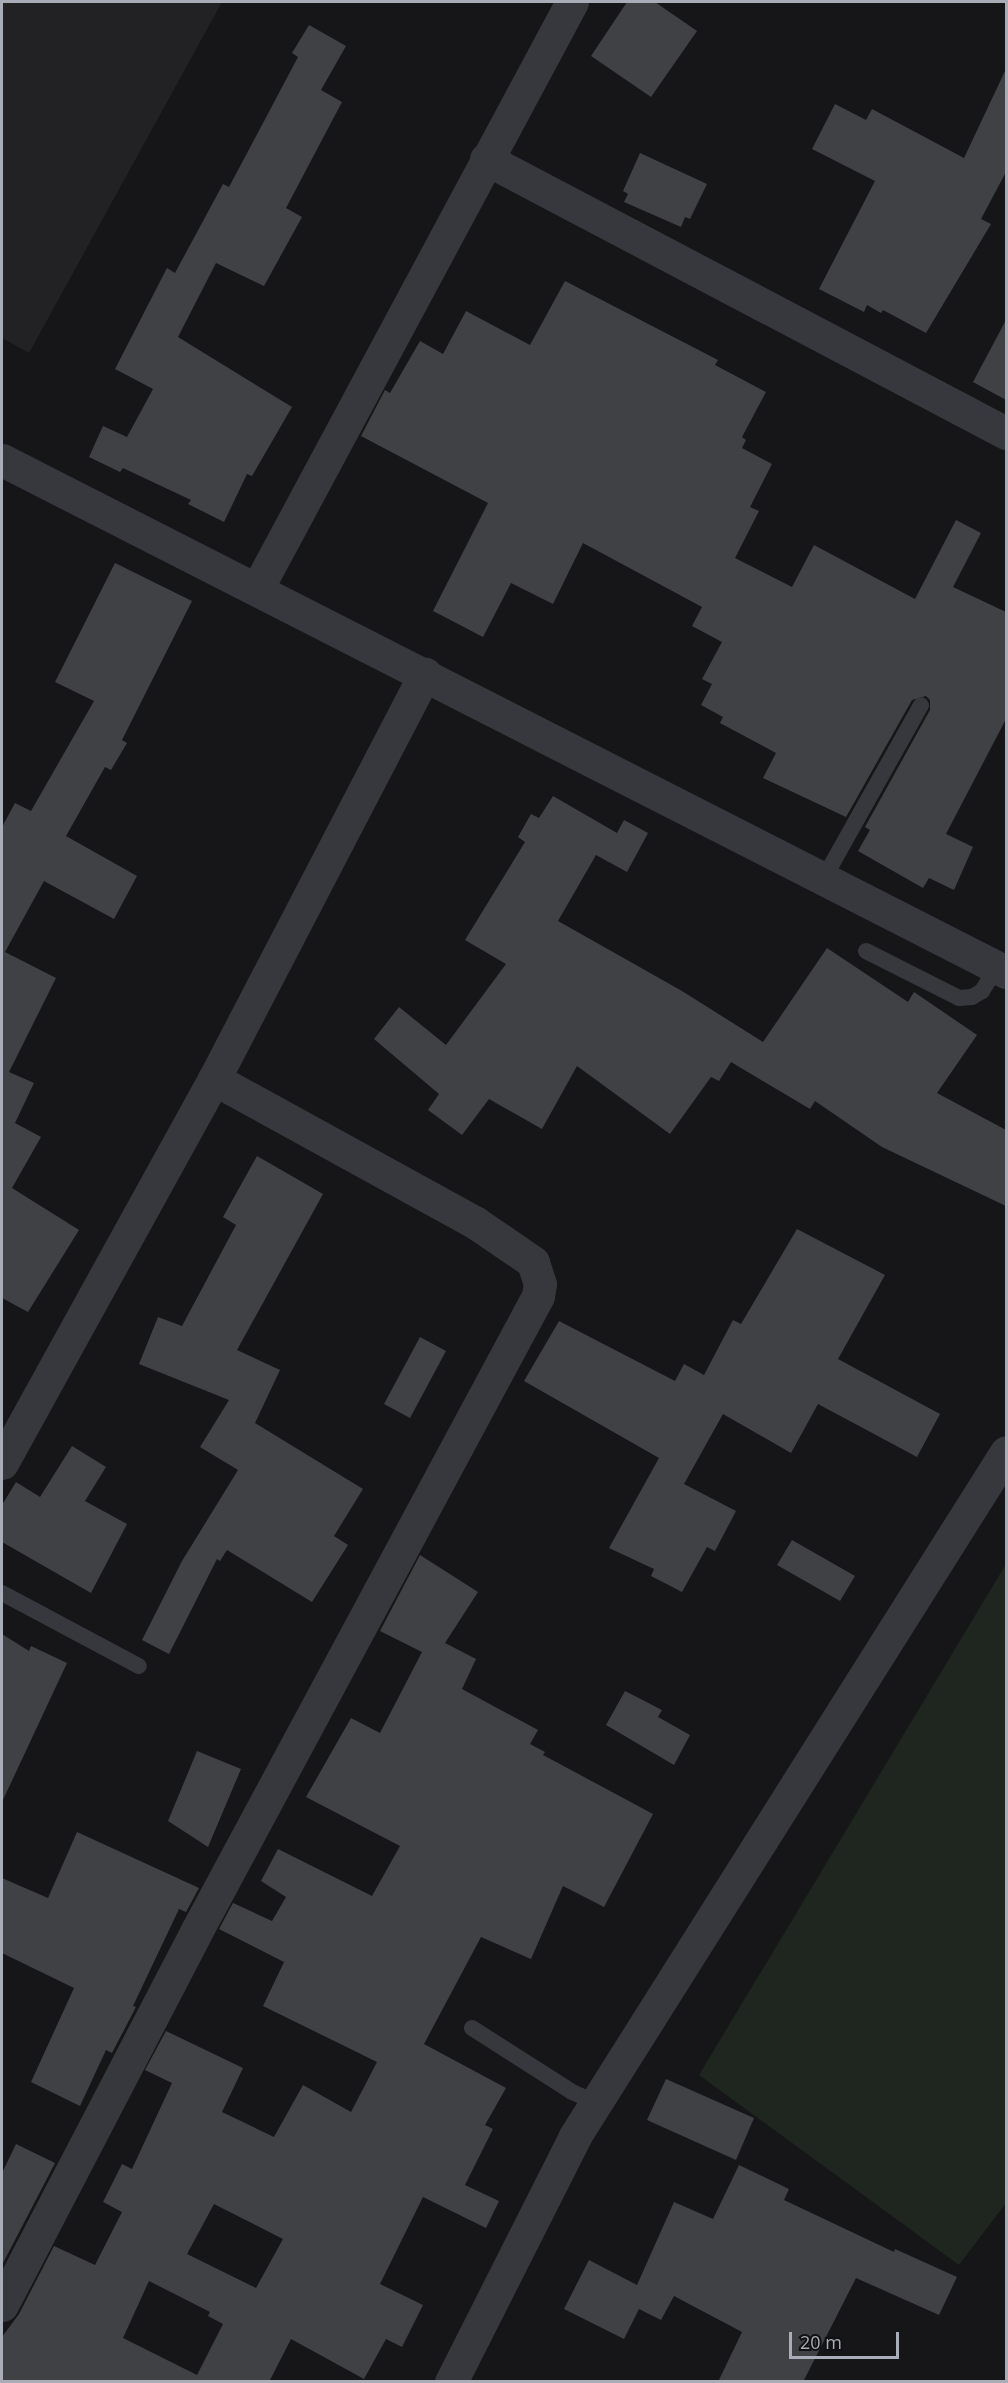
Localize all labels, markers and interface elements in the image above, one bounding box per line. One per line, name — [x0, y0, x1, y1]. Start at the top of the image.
scale bar — [792, 2320, 902, 2358]
text: 20 m — [800, 2330, 842, 2354]

